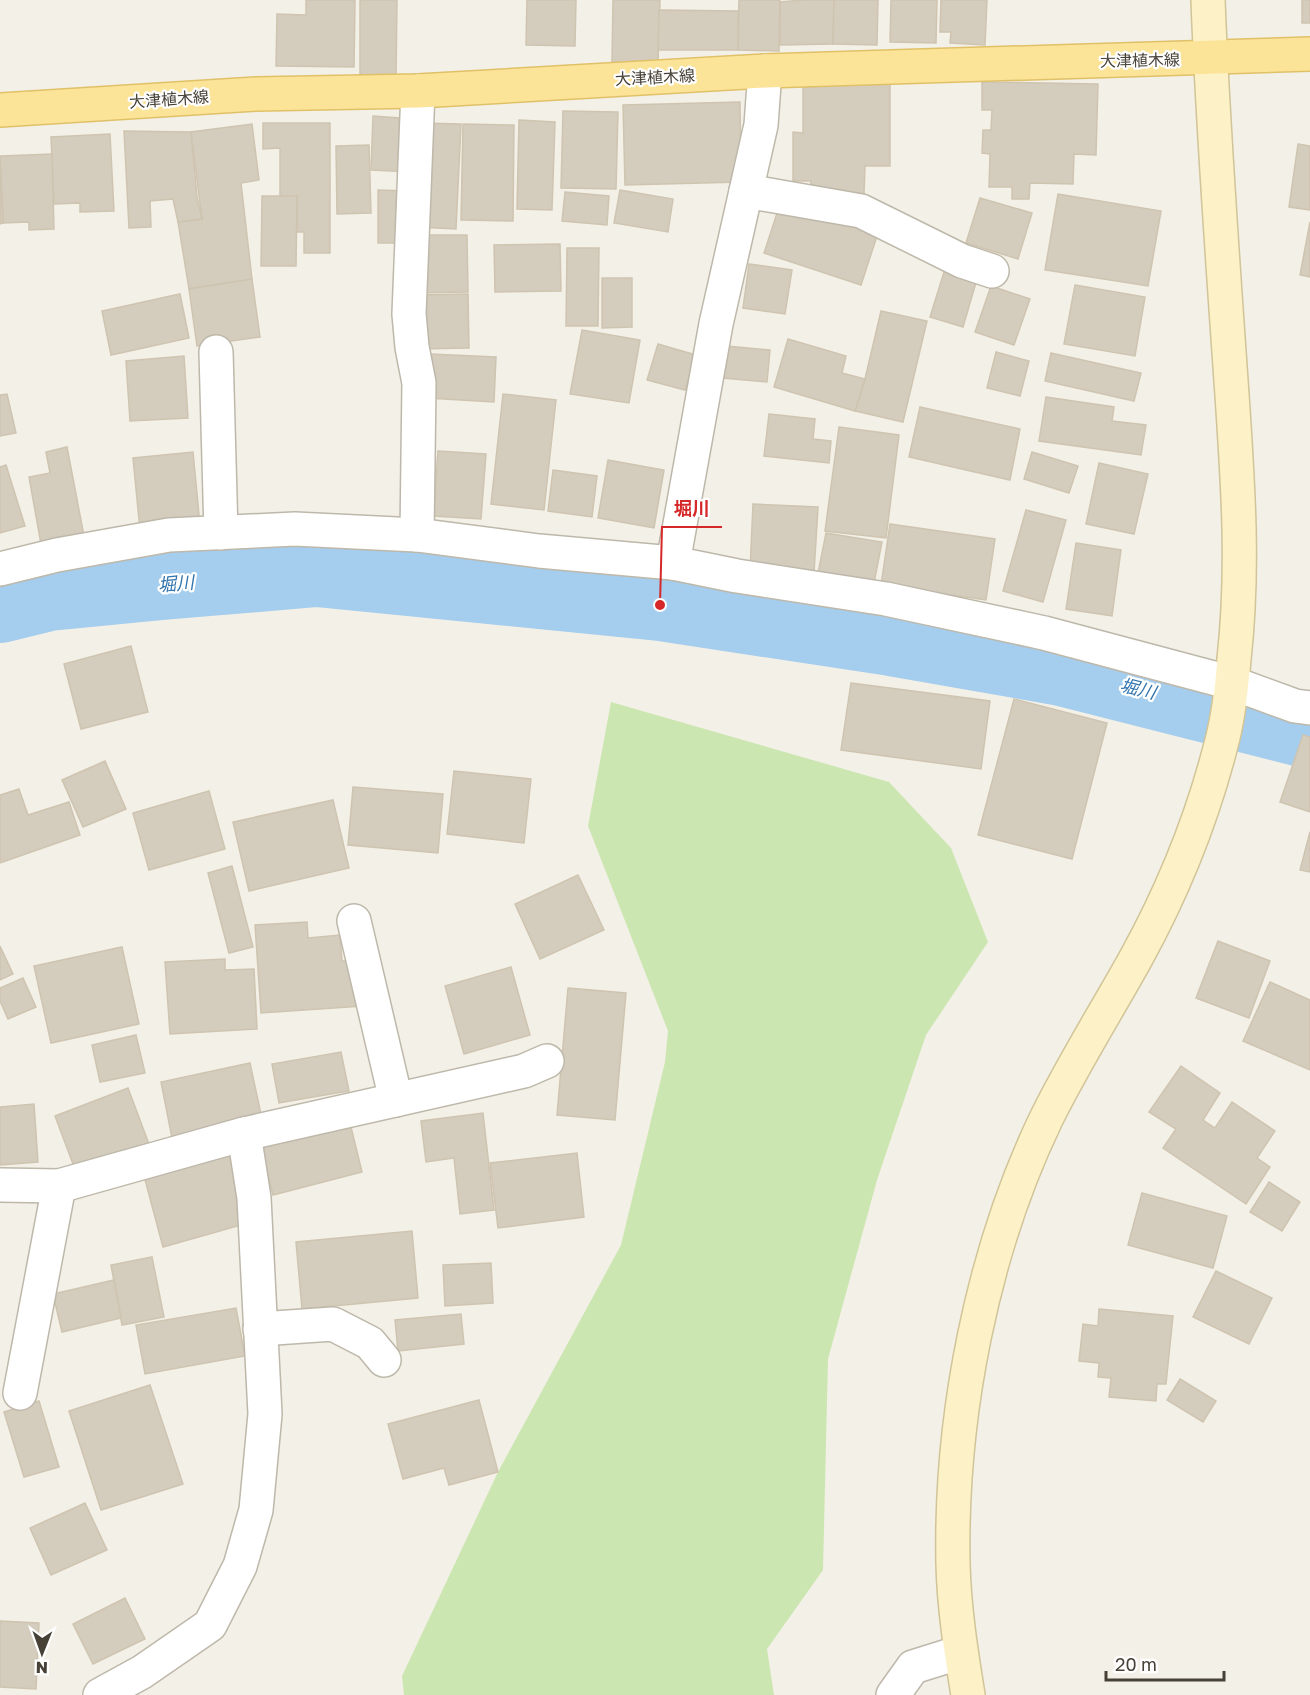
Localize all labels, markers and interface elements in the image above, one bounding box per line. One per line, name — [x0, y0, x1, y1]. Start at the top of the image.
street label: 大津植木線 — [1100, 49, 1180, 71]
street label: 大津植木線 — [615, 65, 695, 89]
street label: 大津植木線 — [128, 86, 210, 112]
callout: 堀川 — [662, 491, 722, 527]
text: 堀川 — [674, 497, 710, 519]
water label: 堀川 — [157, 570, 197, 596]
water label: 堀川 — [1118, 673, 1160, 704]
north arrow — [12, 1623, 72, 1683]
scale bar — [1106, 1644, 1224, 1682]
text: 20 m — [1115, 1653, 1157, 1675]
text: N — [35, 1658, 48, 1678]

